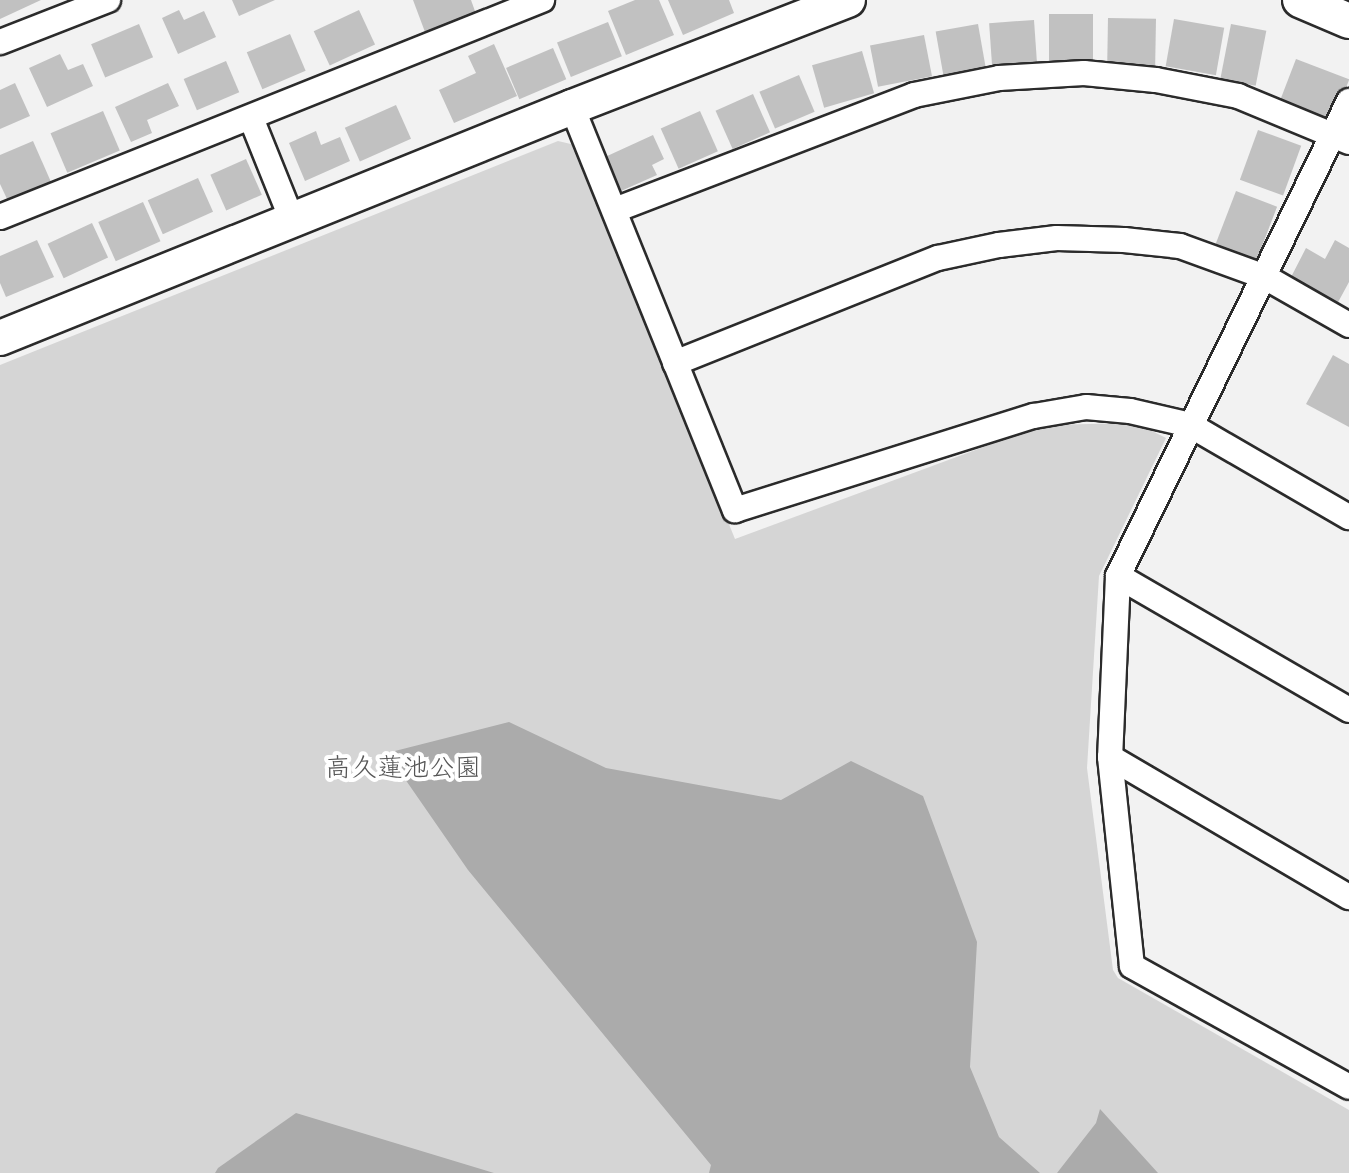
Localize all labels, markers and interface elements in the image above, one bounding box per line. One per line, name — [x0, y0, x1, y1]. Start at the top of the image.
park label: 高久蓮池公園 — [325, 754, 481, 786]

